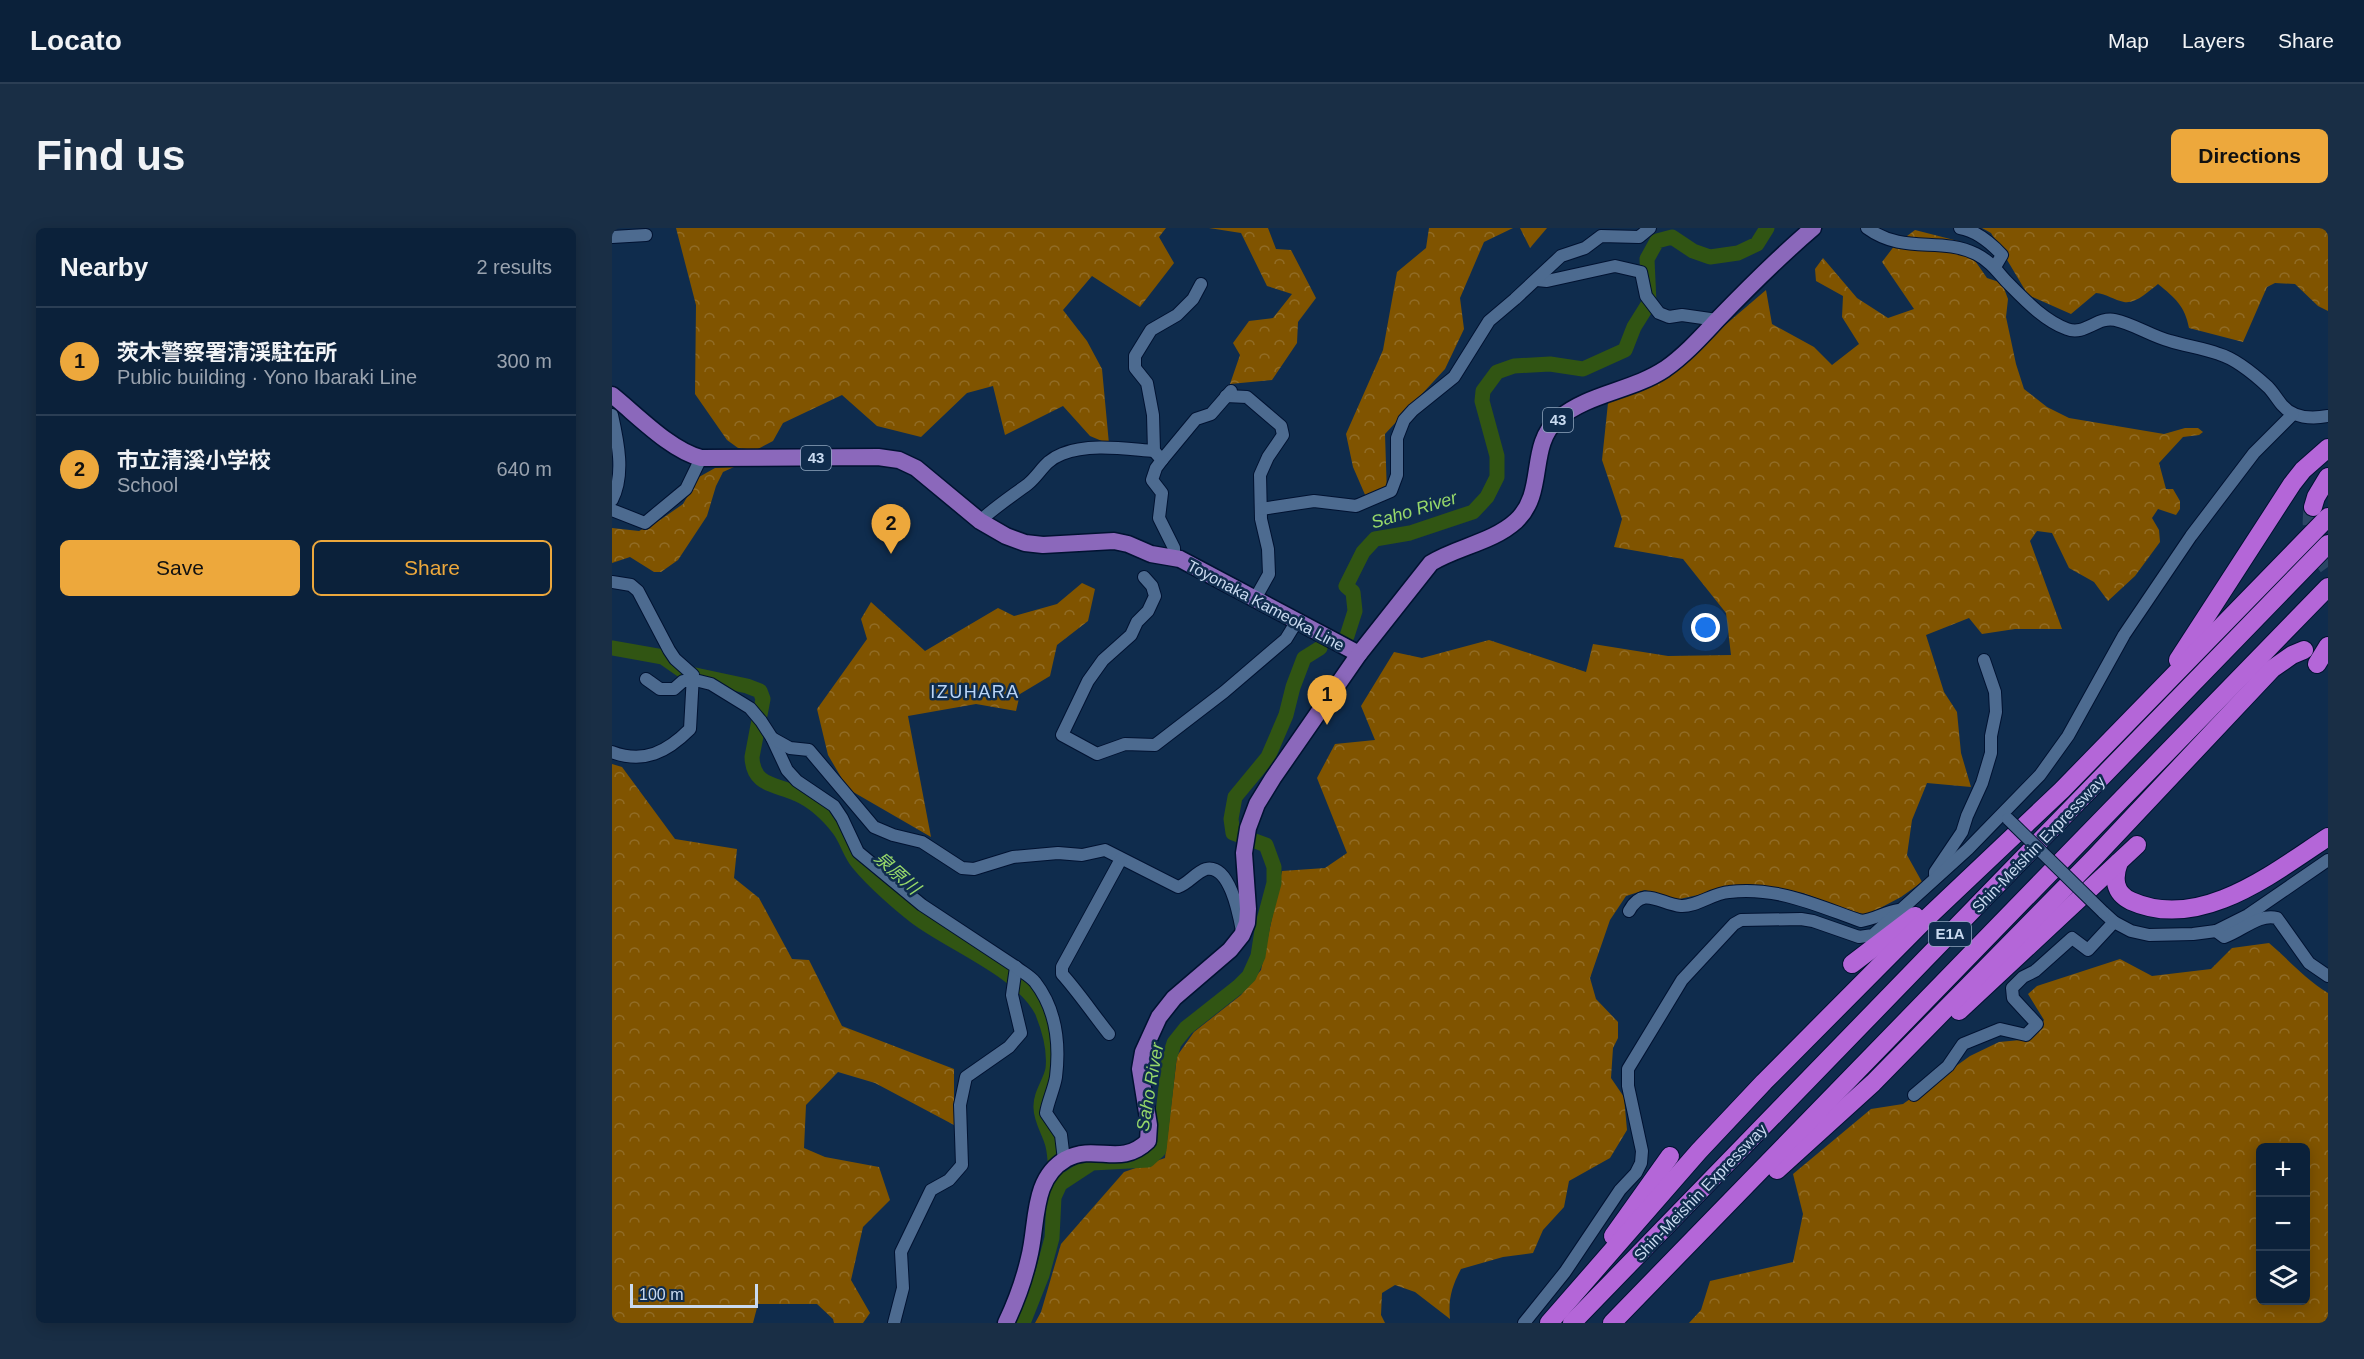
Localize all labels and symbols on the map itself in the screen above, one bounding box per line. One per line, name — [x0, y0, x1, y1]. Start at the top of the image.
road number: 43 — [1543, 408, 1573, 432]
road number: 43 — [801, 446, 831, 470]
water label: Saho River — [1368, 487, 1460, 533]
pin: 2 — [872, 504, 910, 554]
street label: Toyonaka Kameoka Line — [1184, 557, 1347, 654]
your location — [1691, 613, 1720, 642]
pin: 1 — [1308, 676, 1346, 725]
district label: IZUHARA — [930, 682, 1020, 702]
street label: Shin-Meishin Expressway — [1969, 773, 2108, 916]
water label: 泉原川 — [870, 848, 925, 900]
road number: E1A — [1929, 922, 1971, 946]
water label: Saho River — [1132, 1040, 1168, 1133]
street label: Shin-Meishin Expressway — [1631, 1121, 1770, 1264]
scale bar — [630, 1281, 758, 1308]

